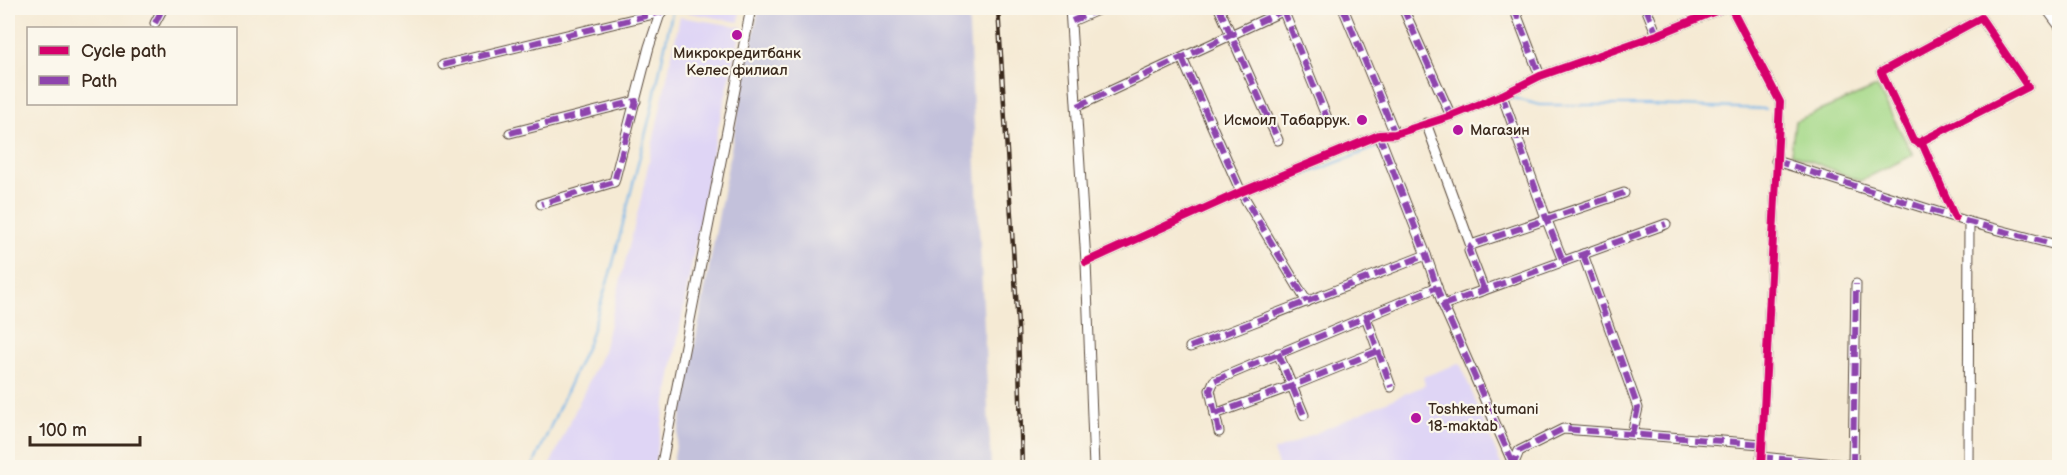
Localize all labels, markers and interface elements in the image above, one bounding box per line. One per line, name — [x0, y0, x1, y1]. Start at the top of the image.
legend — [27, 27, 237, 105]
marker: Микрокредитбанк Келес филиал — [730, 28, 744, 42]
text: Cycle path — [81, 41, 167, 62]
place label: Микрокредитбанк Келес филиал — [673, 44, 801, 80]
text: Path — [81, 71, 117, 92]
place label: Исмоил Табаррук. — [1223, 111, 1350, 130]
marker: Исмоил Табаррук. — [1355, 113, 1369, 127]
place label: Магазин — [1470, 121, 1530, 140]
marker: Магазин — [1451, 123, 1465, 137]
place label: Toshkent tumani 18-maktab — [1428, 400, 1539, 436]
scale bar — [30, 409, 140, 447]
marker: Toshkent tumani 18-maktab — [1409, 411, 1423, 425]
text: 100 m — [39, 420, 87, 441]

